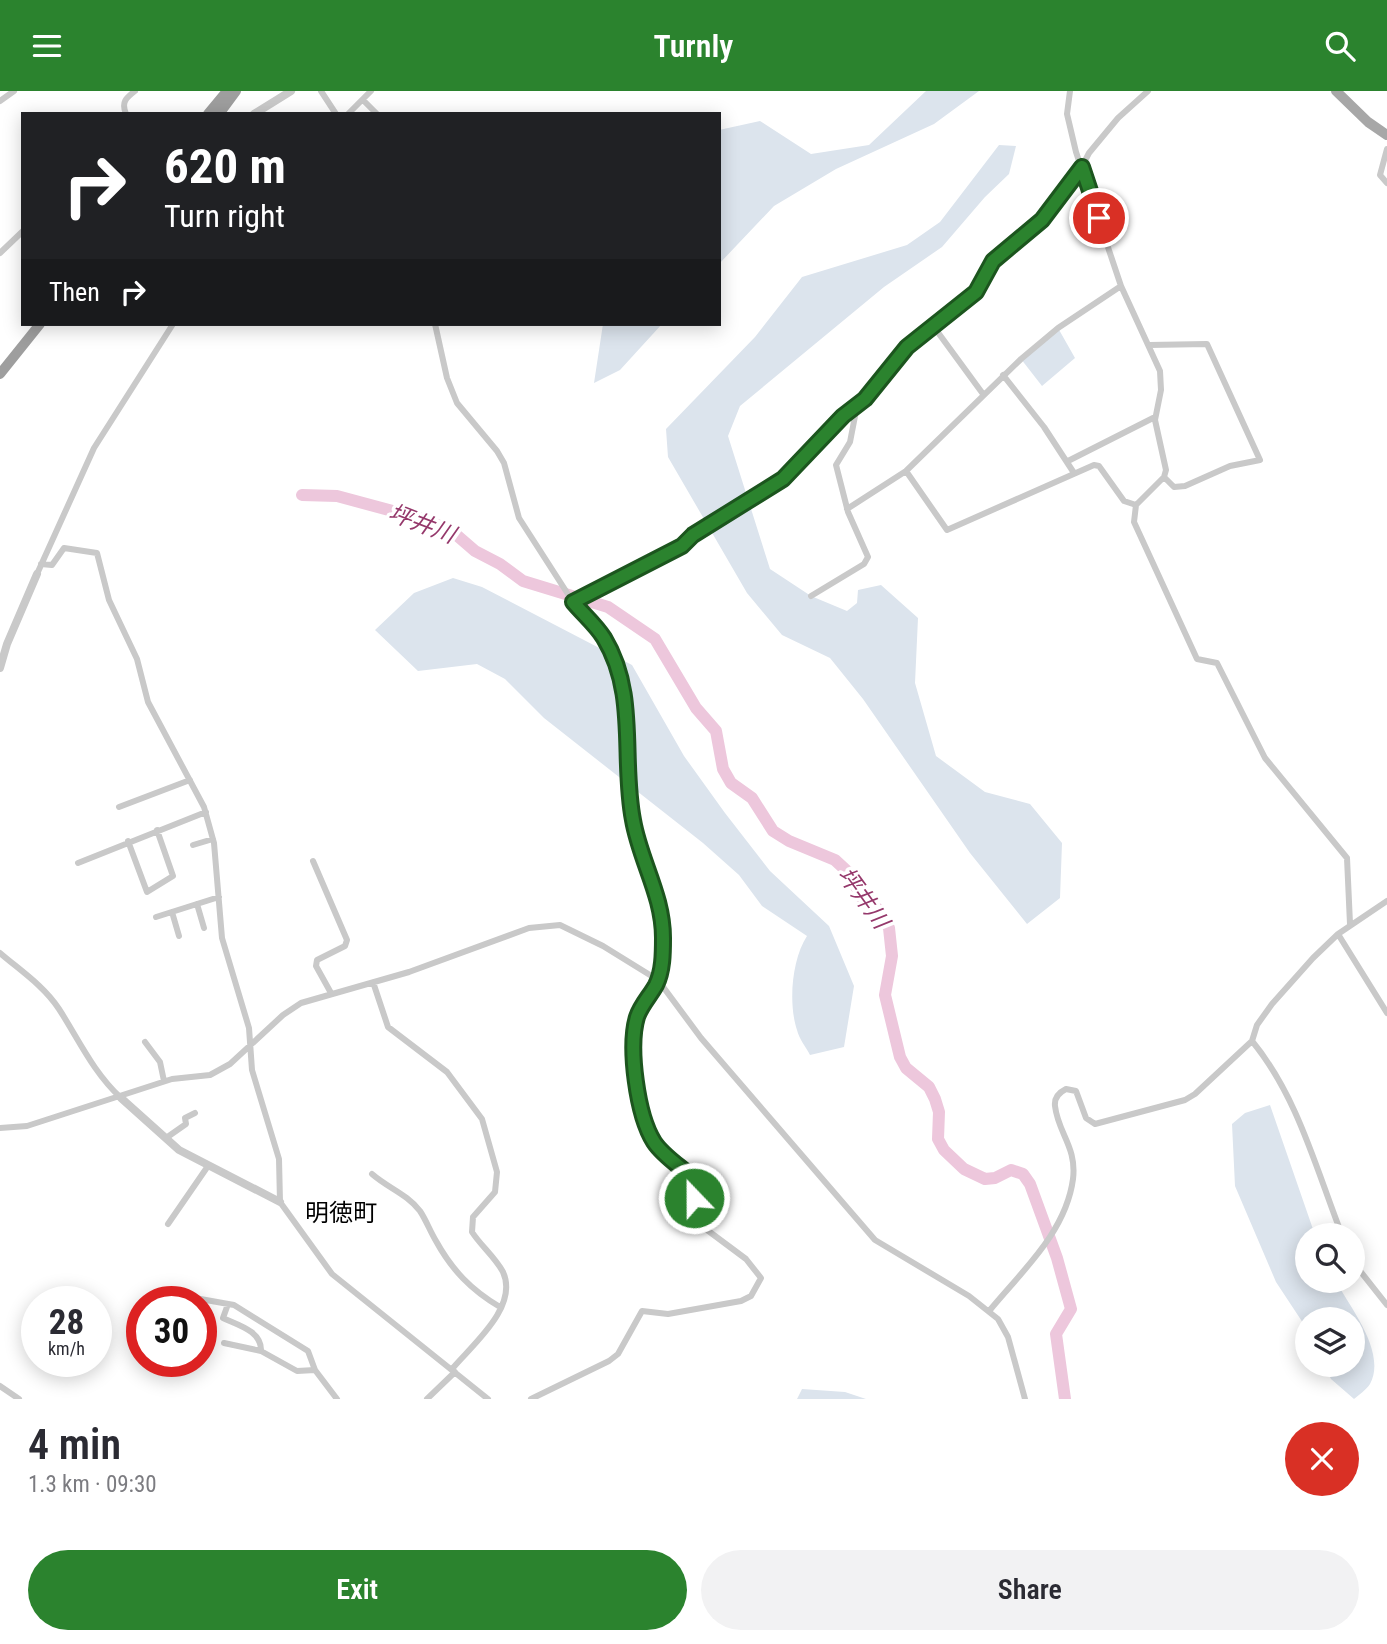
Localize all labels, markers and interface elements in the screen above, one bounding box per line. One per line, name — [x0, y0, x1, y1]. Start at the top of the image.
icon: menu — [28, 27, 66, 65]
text: Turnly — [654, 27, 733, 65]
icon: search — [1321, 27, 1359, 65]
text: 620 m — [164, 138, 286, 195]
icon: right — [49, 140, 140, 231]
pin — [1069, 188, 1129, 248]
text: Turn right — [164, 197, 285, 235]
icon: arrive — [1080, 199, 1118, 237]
icon: right — [114, 273, 152, 311]
text: Then — [49, 277, 100, 307]
water label: 坪井川 — [385, 499, 462, 550]
water label: 坪井川 — [832, 862, 896, 936]
position arrow — [657, 1161, 731, 1235]
district label: 明徳町 — [305, 1199, 377, 1227]
map controls — [1295, 1223, 1365, 1377]
button: search — [1295, 1223, 1365, 1293]
speed limit sign: 30 — [126, 1286, 217, 1377]
text: 28 — [49, 1302, 84, 1343]
button: layers — [1295, 1307, 1365, 1377]
text: km/h — [48, 1338, 85, 1359]
text: 4 min — [28, 1420, 121, 1469]
button: close — [1285, 1422, 1359, 1496]
text: 1.3 km · 09:30 — [28, 1471, 157, 1498]
button: Exit — [28, 1550, 687, 1630]
button: Share — [701, 1550, 1359, 1630]

